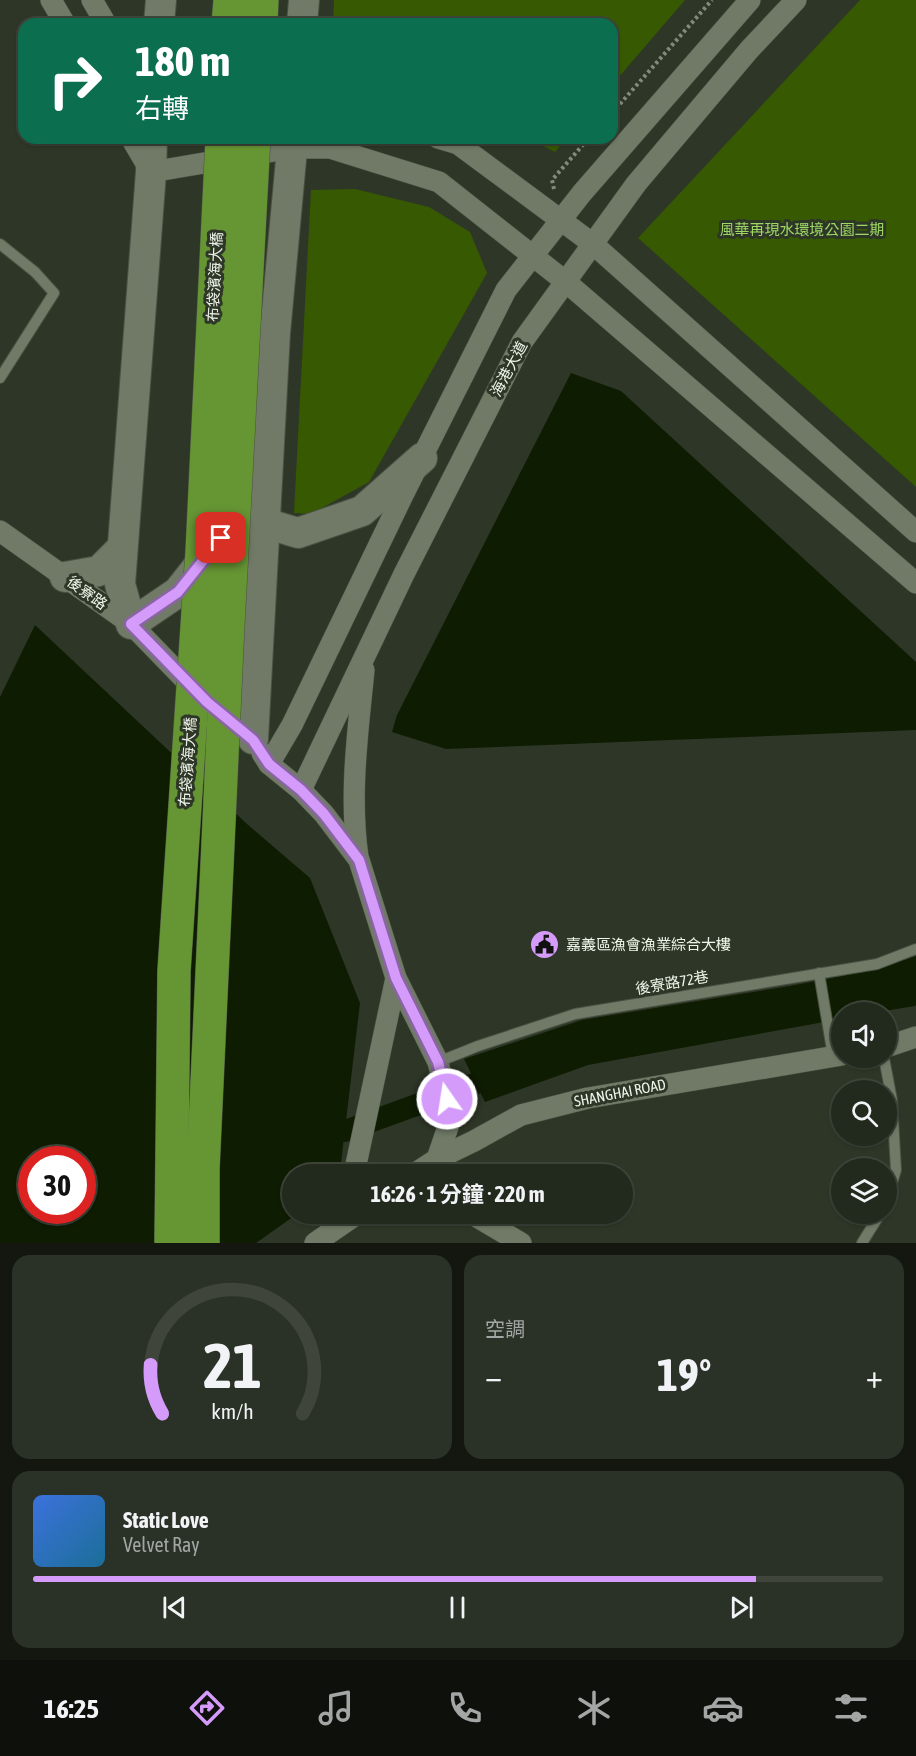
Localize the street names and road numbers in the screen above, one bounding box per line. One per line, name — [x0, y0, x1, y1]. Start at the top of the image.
street label: 布袋濱海大橋 — [204, 232, 225, 322]
street label: 海港大道 — [487, 338, 530, 399]
street label: 後寮路 — [64, 572, 110, 613]
street label: 布袋濱海大橋 — [176, 716, 199, 807]
street label: 後寮路72巷 — [634, 968, 710, 997]
street label: SHANGHAI ROAD — [573, 1075, 667, 1110]

